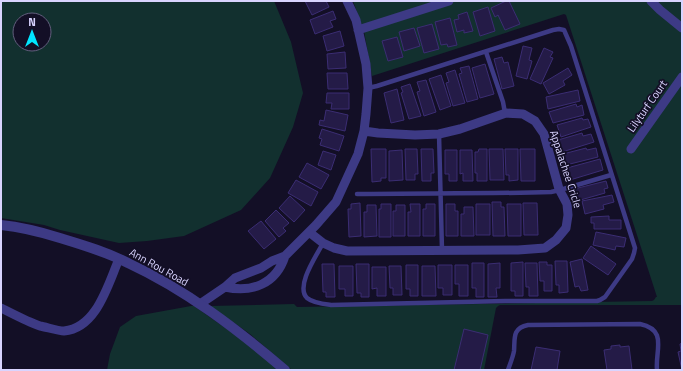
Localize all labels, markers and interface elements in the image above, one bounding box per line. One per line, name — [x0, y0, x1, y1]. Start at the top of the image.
north arrow — [12, 12, 52, 52]
text: N — [28, 14, 36, 30]
street label: Lilyturf Court — [623, 77, 671, 135]
street label: Appalachee Cricle — [546, 128, 586, 210]
street label: Ann Rou Road — [127, 244, 192, 290]

